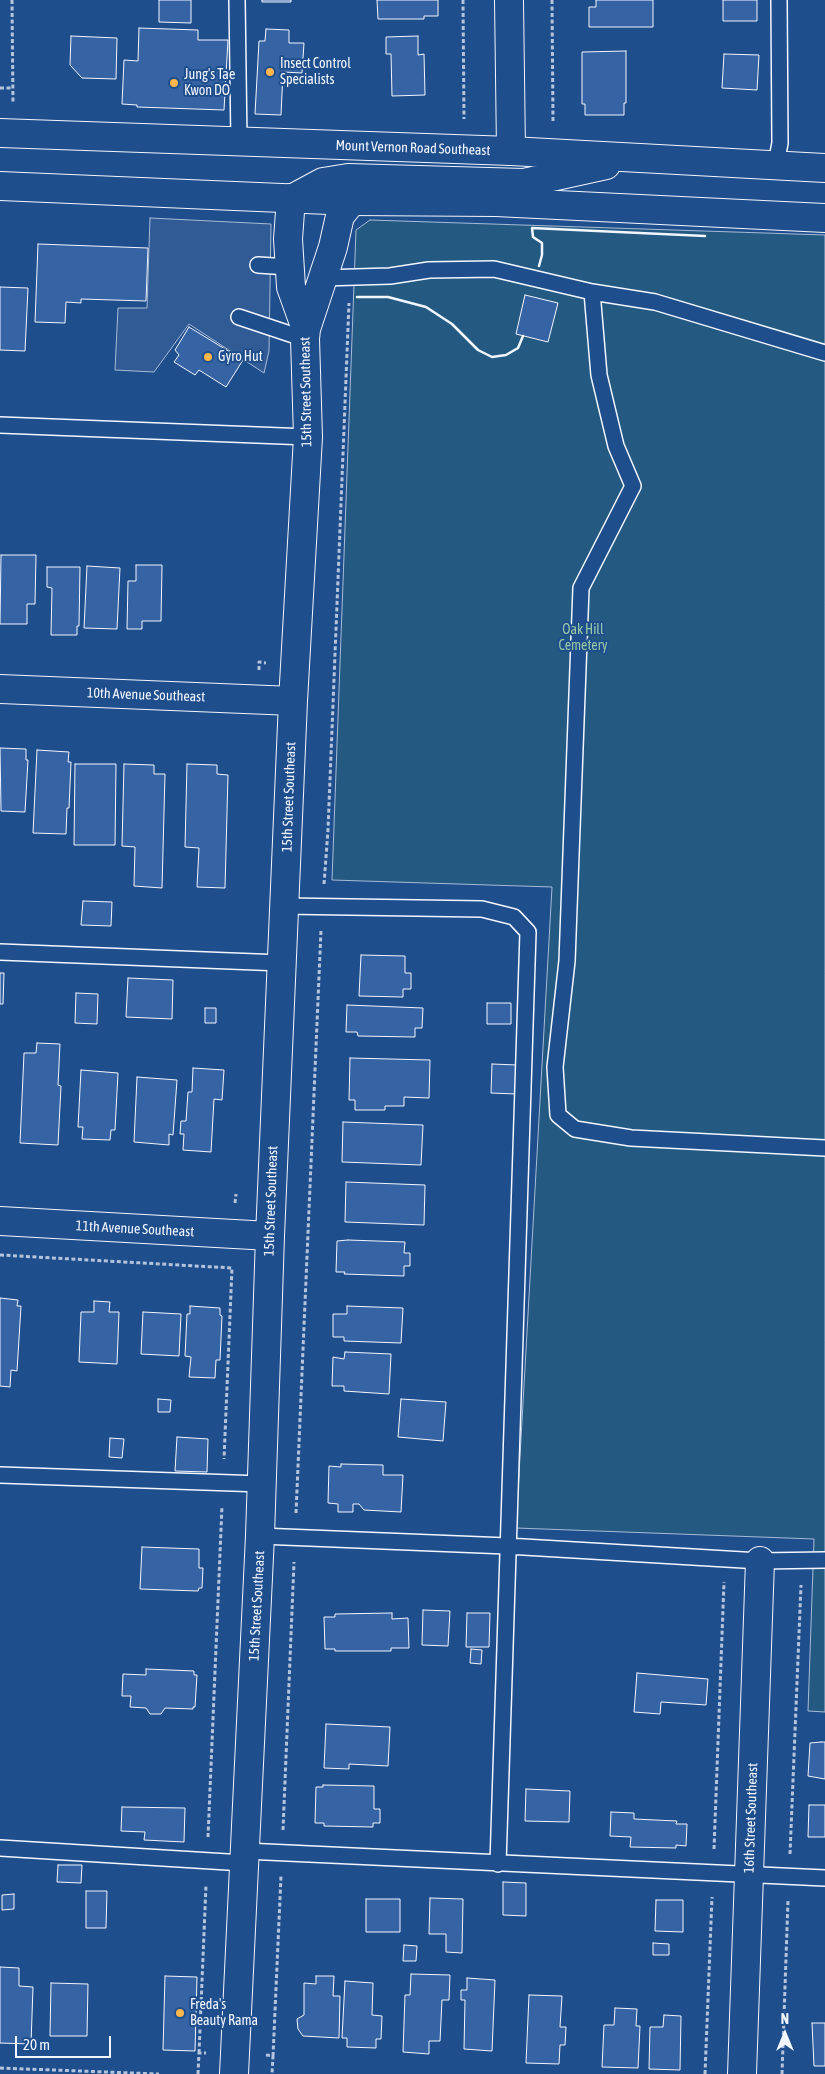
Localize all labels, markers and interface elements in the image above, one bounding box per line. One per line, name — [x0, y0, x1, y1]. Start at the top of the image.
place label: Insect Control Specialists — [280, 56, 351, 88]
marker: Insect Control Specialists — [264, 66, 276, 78]
place label: Jung's Tae Kwon DO — [184, 67, 235, 100]
marker: Jung's Tae Kwon DO — [168, 77, 180, 89]
street label: Mount Vernon Road Southeast — [335, 137, 491, 159]
street label: 15th Street Southeast — [297, 337, 315, 447]
place label: Gyro Hut — [218, 349, 263, 365]
marker: Gyro Hut — [202, 351, 214, 363]
park label: Oak Hill Cemetery — [558, 622, 608, 654]
street label: 10th Avenue Southeast — [87, 685, 205, 705]
street label: 15th Street Southeast — [279, 742, 299, 852]
street label: 15th Street Southeast — [261, 1146, 281, 1256]
street label: 11th Avenue Southeast — [75, 1218, 195, 1240]
street label: 15th Street Southeast — [246, 1550, 268, 1662]
street label: 16th Street Southeast — [741, 1763, 761, 1873]
place label: Freda's Beauty Rama — [190, 1997, 258, 2030]
marker: Freda's Beauty Rama — [174, 2007, 186, 2019]
north arrow — [760, 2009, 810, 2059]
text: N — [781, 2011, 789, 2027]
scale bar — [18, 2026, 114, 2058]
text: 20 m — [23, 2036, 50, 2053]

